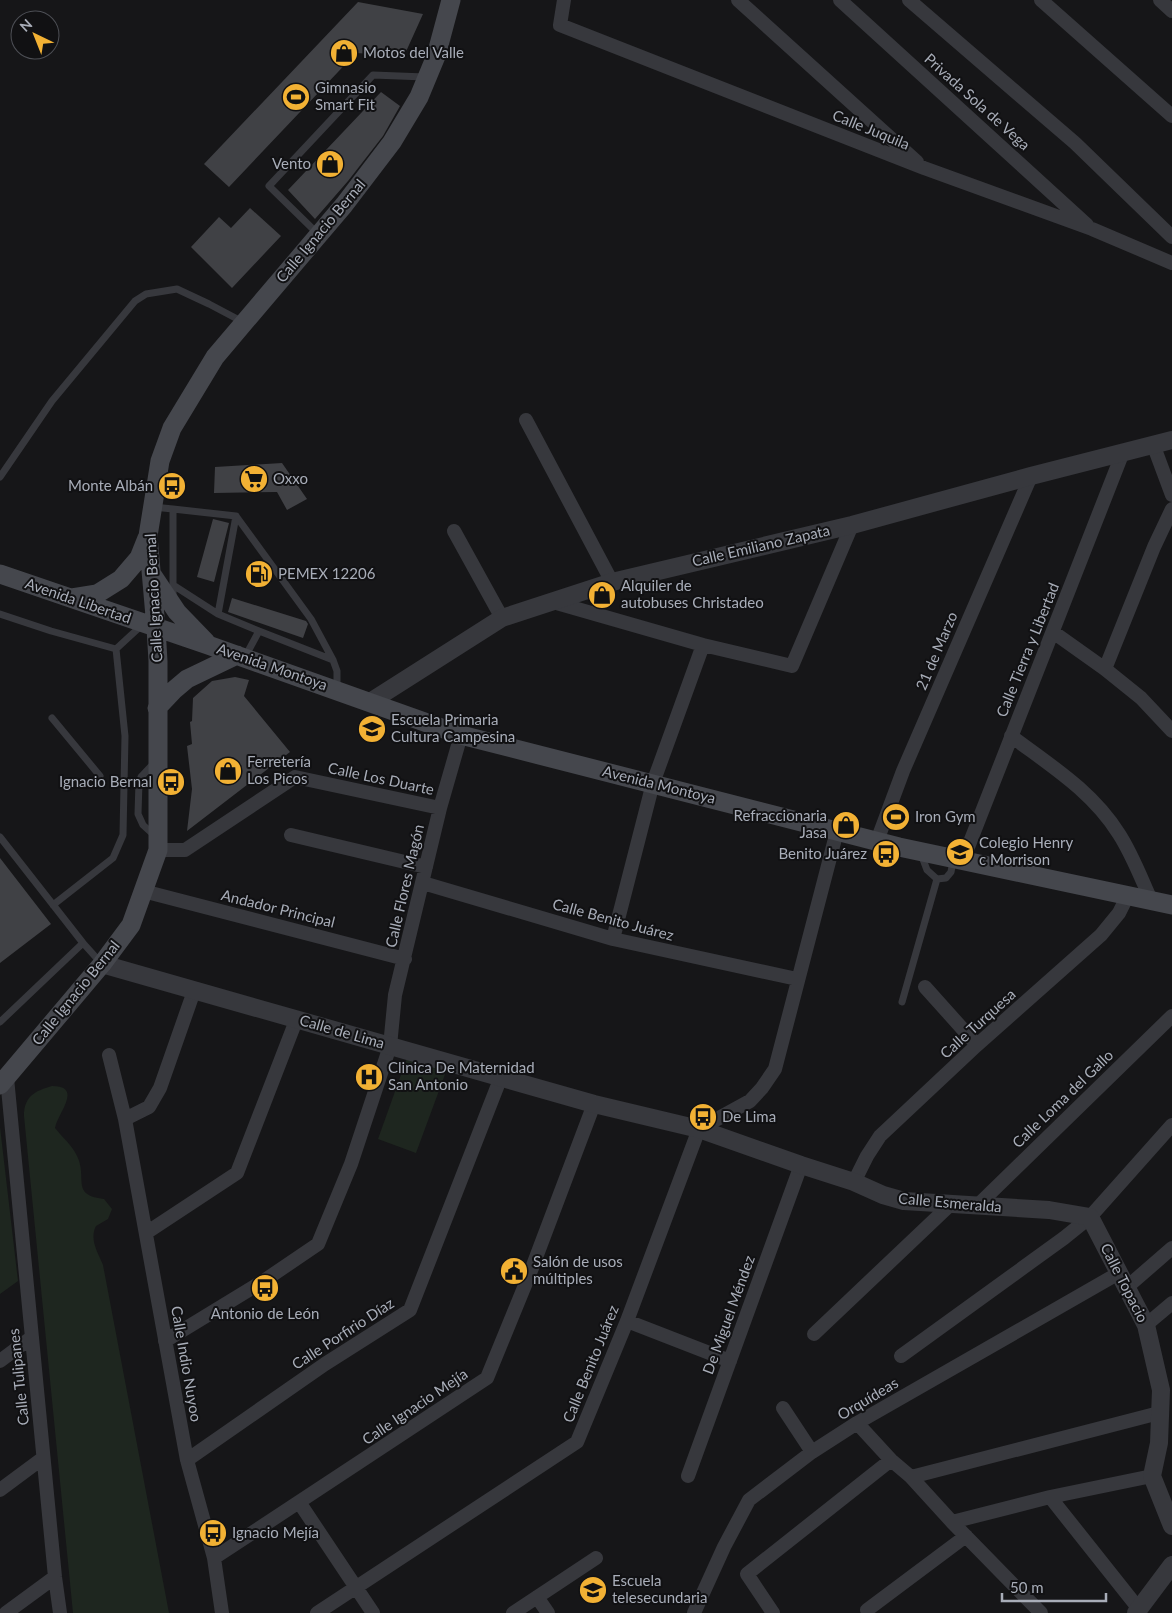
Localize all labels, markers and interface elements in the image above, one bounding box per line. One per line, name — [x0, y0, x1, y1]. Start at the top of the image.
north arrow — [10, 10, 60, 60]
text: N — [16, 15, 36, 35]
shop icon: Motos del Valle — [329, 38, 359, 68]
place label: Motos del Valle — [363, 43, 464, 61]
street label: Privada Sola de Vega — [921, 49, 1034, 153]
place label: Gimnasio Smart Fit — [315, 78, 376, 113]
sports icon: Gimnasio Smart Fit — [281, 82, 311, 112]
street label: Calle Juquila — [830, 105, 913, 153]
shop icon: Vento — [315, 149, 345, 179]
place label: Vento — [272, 154, 311, 172]
street label: Calle Ignacio Bernal — [272, 175, 369, 286]
supermarket icon: Oxxo — [239, 464, 269, 494]
place label: Oxxo — [273, 469, 308, 487]
bus stop icon: Monte Albán — [157, 471, 187, 501]
place label: Monte Albán — [68, 476, 153, 494]
street label: Calle Emiliano Zapata — [690, 520, 832, 570]
street label: Calle Ignacio Bernal — [141, 533, 165, 663]
fuel station icon: PEMEX 12206 — [244, 559, 274, 589]
place label: PEMEX 12206 — [278, 564, 376, 582]
street label: Avenida Libertad — [23, 573, 134, 627]
place label: Alquiler de autobuses Christadeo — [621, 576, 764, 611]
shop icon: Alquiler de autobuses Christadeo — [587, 580, 617, 610]
street label: Calle Tierra y Libertad — [992, 580, 1062, 719]
street label: 21 de Marzo — [912, 609, 961, 692]
street label: Avenida Montoya — [215, 639, 330, 693]
place label: Escuela Primaria Cultura Campesina — [391, 710, 515, 745]
school or university icon: Escuela Primaria Cultura Campesina — [357, 714, 387, 744]
place label: Ferretería Los Picos — [247, 752, 311, 787]
shop icon: Ferretería Los Picos — [213, 756, 243, 786]
street label: Calle Los Duarte — [326, 758, 436, 798]
street label: Avenida Montoya — [601, 761, 718, 807]
bus stop icon: Ignacio Bernal — [156, 767, 186, 797]
place label: Ignacio Bernal — [59, 772, 152, 790]
sports icon: Iron Gym — [881, 802, 911, 832]
place label: Refraccionaria Jasa — [734, 806, 827, 841]
place label: Iron Gym — [915, 807, 976, 825]
shop icon: Refraccionaria Jasa — [831, 810, 861, 840]
street label: Calle Flores Magón — [381, 822, 427, 949]
place label: Colegio Henry c Morrison — [979, 833, 1074, 868]
school or university icon: Colegio Henry c Morrison — [945, 837, 975, 867]
bus stop icon: Benito Juárez — [871, 839, 901, 869]
place label: Benito Juárez — [778, 844, 867, 862]
street label: Andador Principal — [219, 885, 337, 931]
street label: Calle Benito Juárez — [551, 894, 676, 944]
street label: Calle Ignacio Bernal — [28, 936, 123, 1048]
street label: Calle Turquesa — [936, 985, 1019, 1062]
street label: Calle de Lima — [298, 1010, 387, 1052]
street label: Calle Loma del Gallo — [1008, 1046, 1116, 1151]
place label: Clinica De Maternidad San Antonio — [388, 1058, 535, 1093]
hospital icon: Clinica De Maternidad San Antonio — [354, 1062, 384, 1092]
bus stop icon: De Lima — [688, 1102, 718, 1132]
place label: De Lima — [722, 1107, 776, 1125]
street label: Calle Esmeralda — [898, 1189, 1003, 1215]
street label: Calle Topacio — [1097, 1240, 1153, 1325]
place label: Salón de usos múltiples — [533, 1252, 623, 1287]
street label: De Miguel Méndez — [698, 1253, 758, 1376]
public building icon: Salón de usos múltiples — [499, 1256, 529, 1286]
bus stop icon: Antonio de León — [250, 1273, 280, 1303]
street label: Calle Porfirio Díaz — [288, 1293, 397, 1373]
street label: Calle Benito Juárez — [558, 1302, 622, 1425]
street label: Calle Indio Nuyoo — [168, 1304, 206, 1423]
place label: Antonio de León — [211, 1304, 319, 1322]
street label: Calle Tulipanes — [4, 1328, 32, 1426]
street label: Calle Ignacio Mejía — [358, 1364, 471, 1448]
street label: Orquídeas — [834, 1373, 901, 1423]
bus stop icon: Ignacio Mejía — [198, 1518, 228, 1548]
place label: Ignacio Mejía — [232, 1523, 319, 1541]
scale bar — [1002, 1570, 1106, 1602]
place label: Escuela telesecundaria — [612, 1571, 707, 1606]
school or university icon: Escuela telesecundaria — [578, 1575, 608, 1605]
text: 50 m — [1010, 1578, 1044, 1596]

